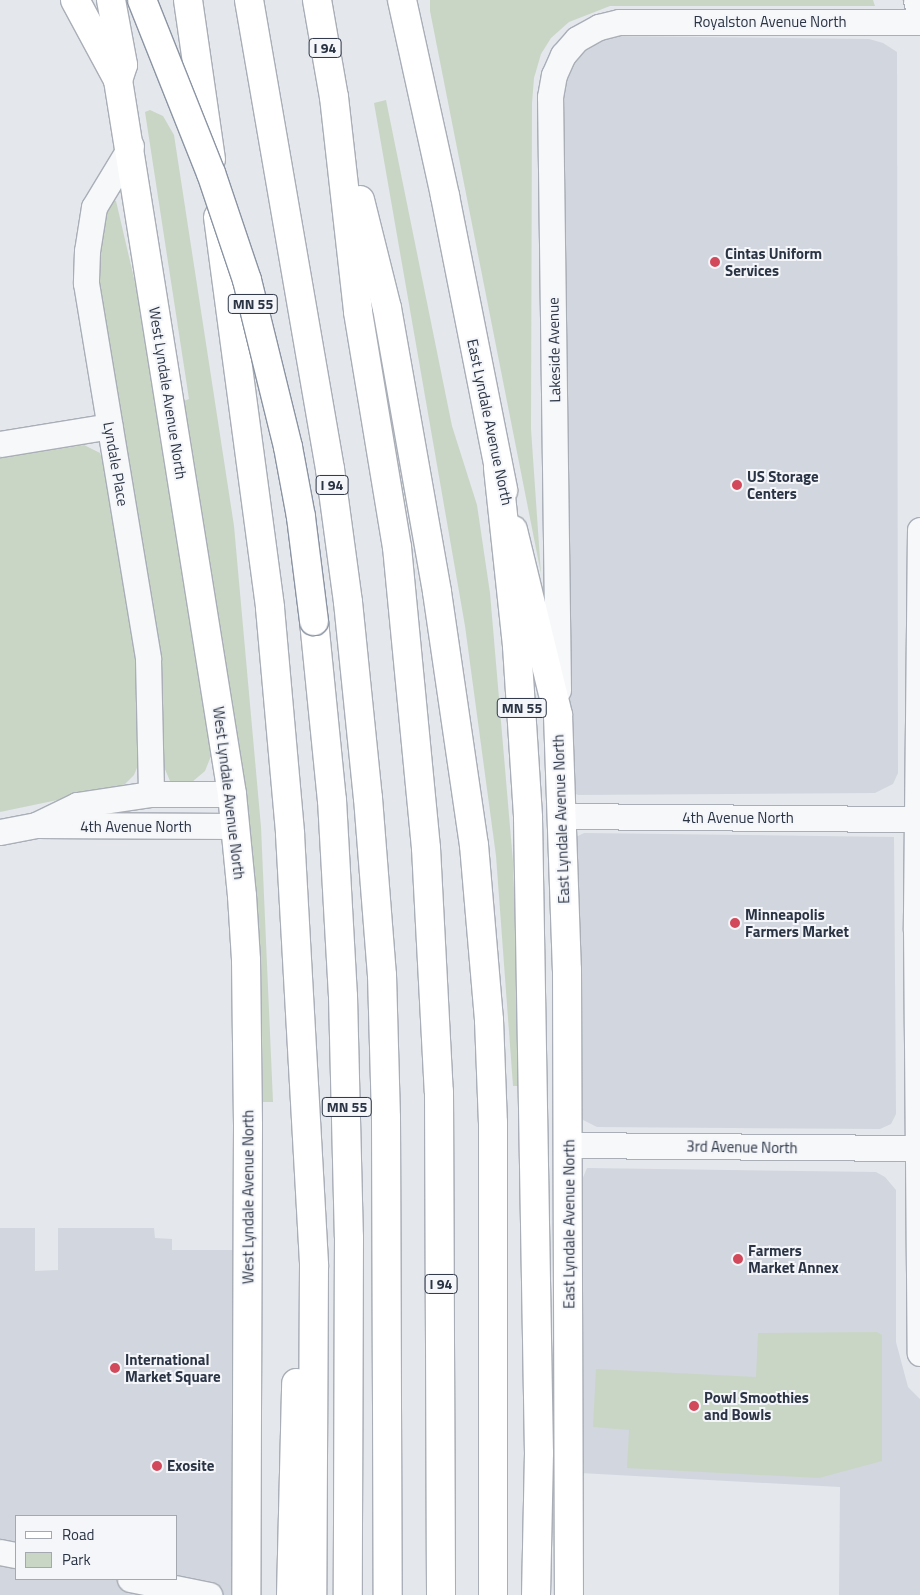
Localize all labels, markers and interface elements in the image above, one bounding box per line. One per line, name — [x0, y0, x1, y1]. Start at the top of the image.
street label: Royalston Avenue North — [693, 13, 847, 31]
road number: I 94 — [308, 36, 342, 59]
place label: Cintas Uniform Services — [725, 244, 822, 279]
marker: Cintas Uniform Services — [709, 256, 721, 268]
road number: MN 55 — [227, 292, 279, 316]
street label: Lakeside Avenue — [544, 297, 564, 403]
street label: West Lyndale Avenue North — [145, 305, 191, 481]
street label: East Lyndale Avenue North — [464, 337, 516, 507]
street label: Lyndale Place — [100, 420, 132, 508]
place label: US Storage Centers — [747, 467, 819, 502]
road number: I 94 — [314, 474, 350, 496]
marker: US Storage Centers — [731, 479, 743, 491]
road number: MN 55 — [496, 696, 548, 720]
street label: West Lyndale Avenue North — [209, 705, 249, 881]
street label: East Lyndale Avenue North — [549, 734, 573, 904]
street label: 4th Avenue North — [682, 809, 794, 827]
street label: 4th Avenue North — [80, 818, 192, 836]
place label: Minneapolis Farmers Market — [745, 905, 849, 940]
marker: Minneapolis Farmers Market — [729, 917, 741, 929]
road number: MN 55 — [321, 1096, 373, 1118]
street label: West Lyndale Avenue North — [239, 1110, 257, 1284]
street label: 3rd Avenue North — [686, 1137, 798, 1157]
street label: East Lyndale Avenue North — [560, 1139, 578, 1309]
place label: Farmers Market Annex — [748, 1241, 838, 1276]
marker: Farmers Market Annex — [732, 1253, 744, 1265]
road number: I 94 — [424, 1272, 458, 1296]
place label: International Market Square — [125, 1350, 221, 1385]
marker: International Market Square — [109, 1362, 121, 1374]
place label: Powl Smoothies and Bowls — [704, 1388, 809, 1423]
marker: Powl Smoothies and Bowls — [688, 1400, 700, 1412]
place label: Exosite — [167, 1457, 214, 1475]
marker: Exosite — [151, 1460, 163, 1472]
legend — [15, 1515, 178, 1580]
text: Road — [62, 1523, 94, 1546]
text: Park — [62, 1548, 91, 1571]

